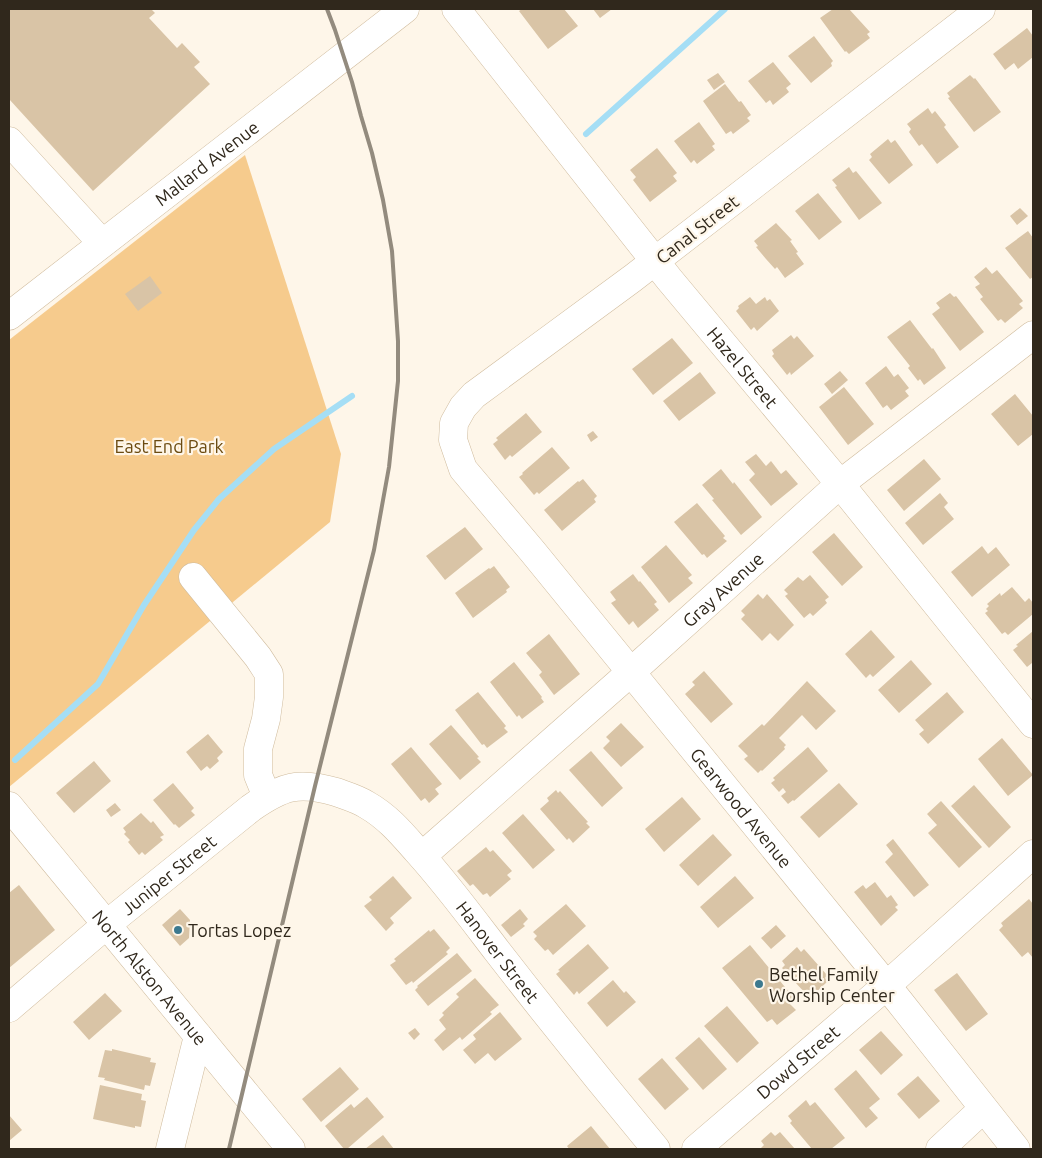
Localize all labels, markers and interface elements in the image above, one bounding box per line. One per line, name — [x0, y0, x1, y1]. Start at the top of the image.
street label: Mallard Avenue — [151, 116, 262, 209]
street label: Canal Street — [652, 191, 742, 267]
street label: Hazel Street — [703, 323, 782, 412]
park label: East End Park — [114, 436, 224, 456]
street label: Gray Avenue — [678, 548, 767, 631]
street label: Gearwood Avenue — [687, 744, 796, 872]
street label: Juniper Street — [117, 831, 220, 919]
street label: Hanover Street — [453, 897, 543, 1006]
street label: North Alston Avenue — [89, 906, 211, 1049]
place label: Tortas Lopez — [188, 920, 291, 940]
marker: Tortas Lopez — [172, 924, 184, 936]
place label: Bethel Family Worship Center — [769, 964, 895, 1005]
marker: Bethel Family Worship Center — [753, 978, 765, 990]
street label: Dowd Street — [752, 1021, 843, 1103]

